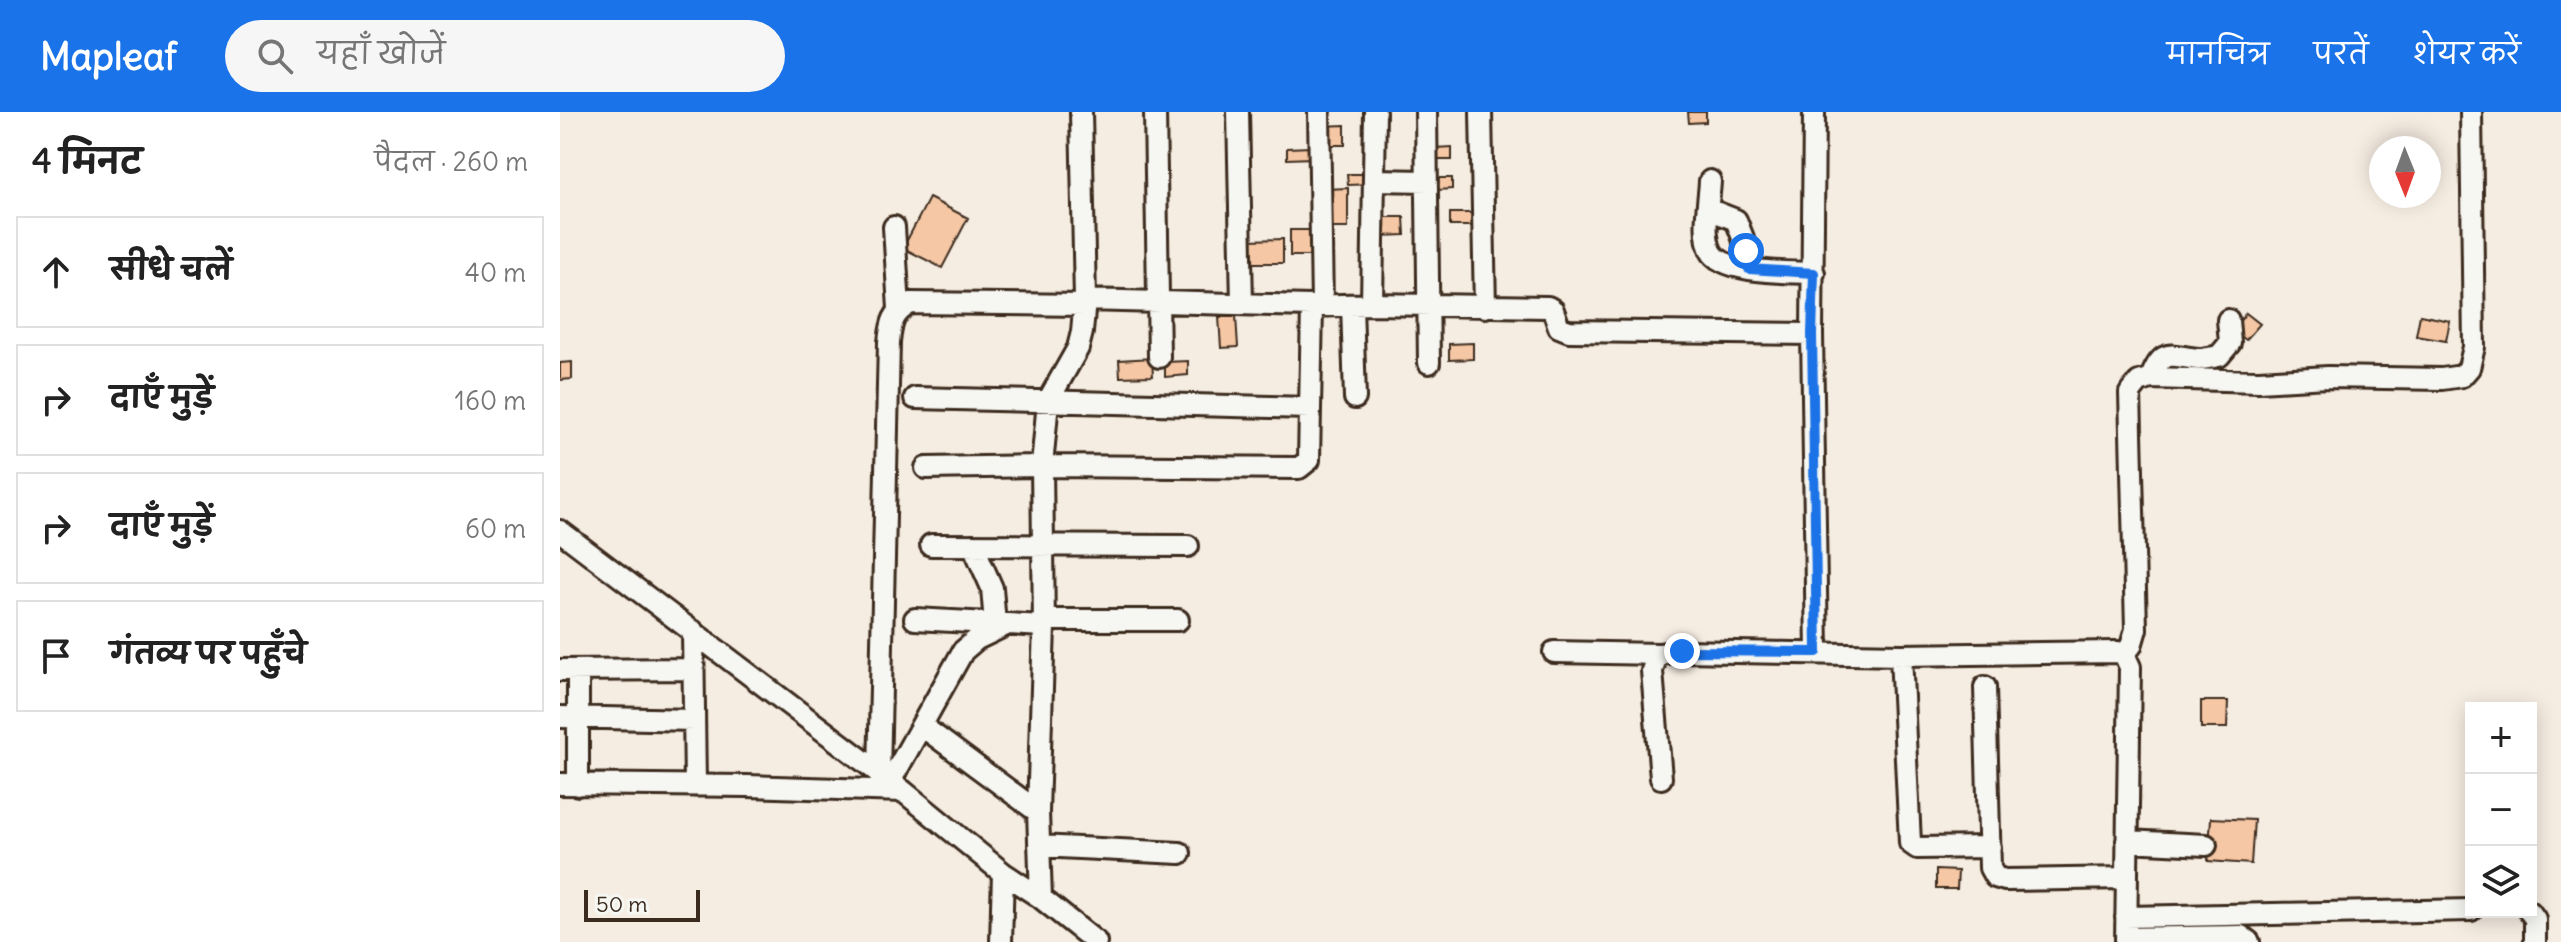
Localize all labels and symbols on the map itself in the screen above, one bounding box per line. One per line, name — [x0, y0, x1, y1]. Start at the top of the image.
north arrow — [2369, 136, 2441, 208]
route start — [1728, 233, 1764, 269]
route end — [1664, 633, 1700, 669]
scale bar — [584, 886, 700, 922]

